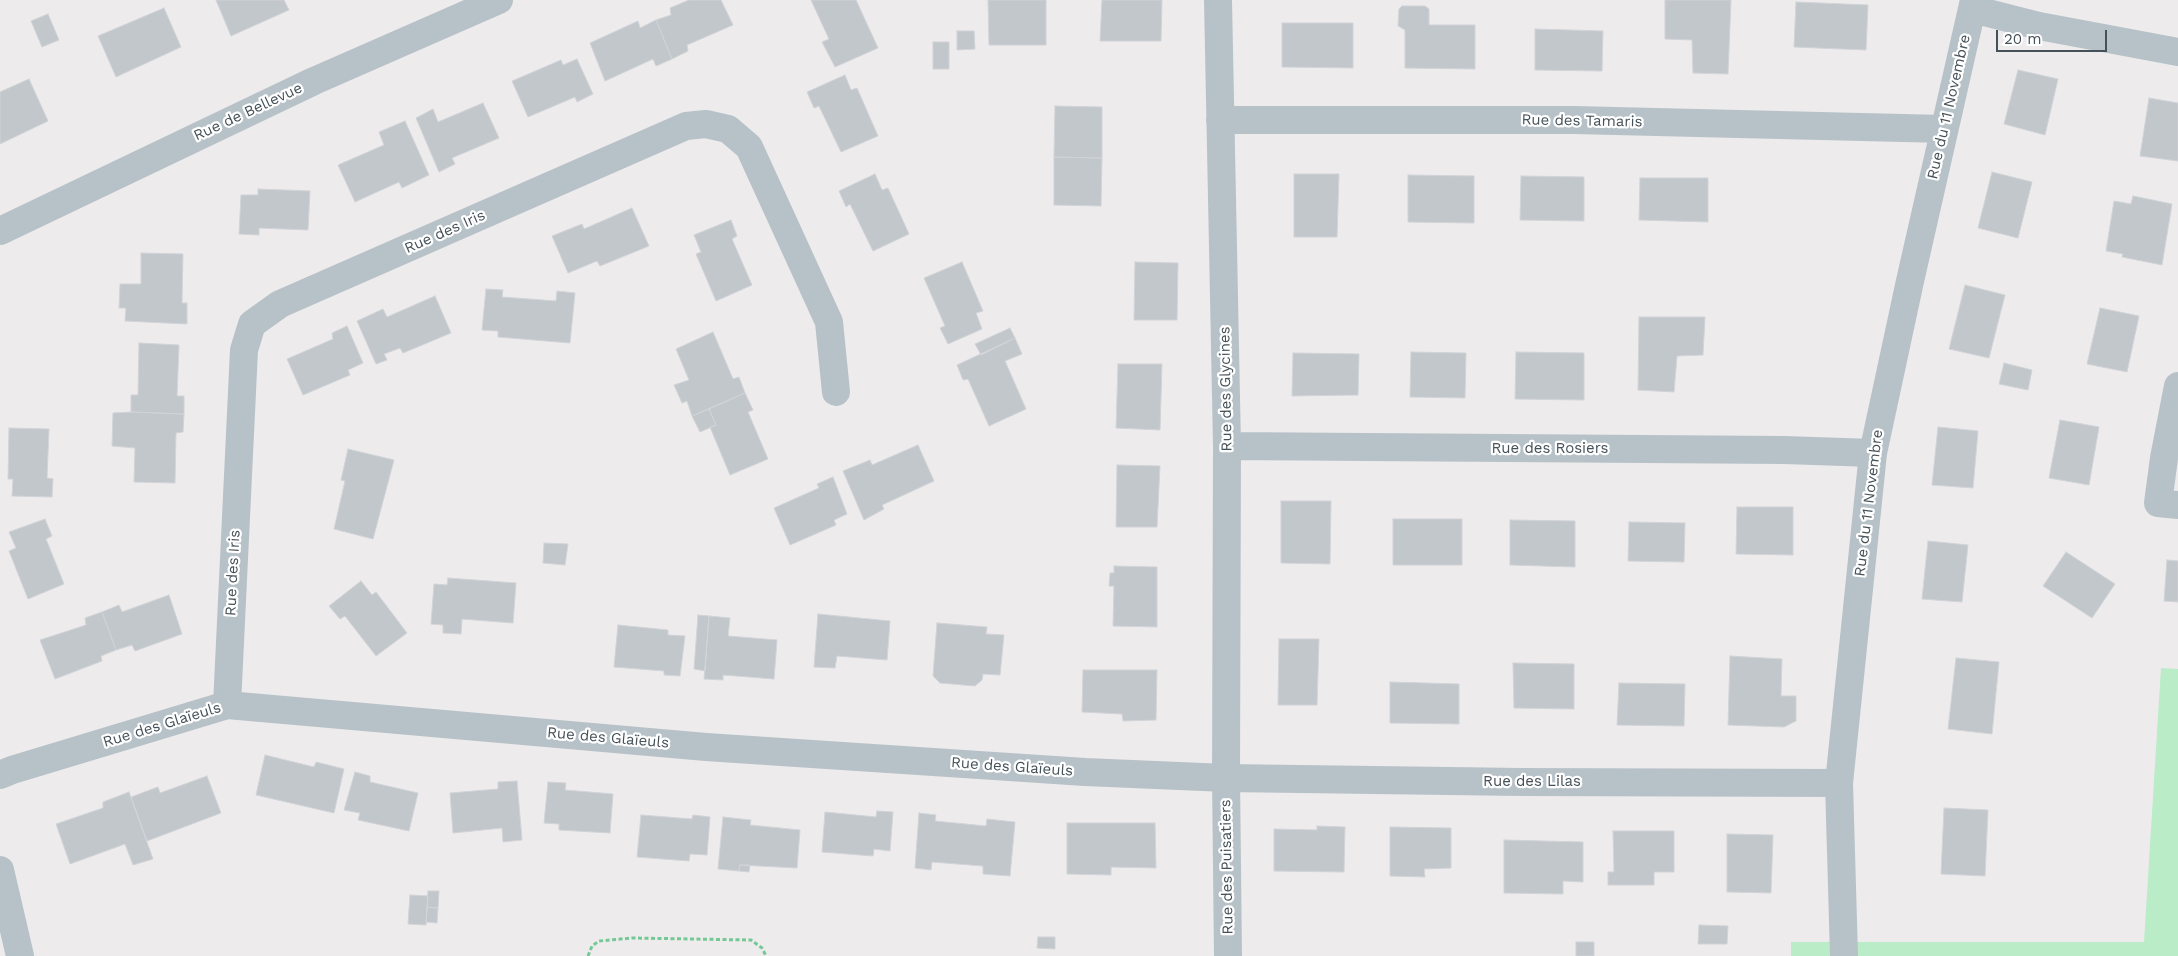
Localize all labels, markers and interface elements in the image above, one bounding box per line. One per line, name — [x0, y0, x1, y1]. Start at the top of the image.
scale bar — [1998, 20, 2109, 52]
text: 20 m — [2004, 30, 2042, 48]
street label: Rue du 11 Novembre — [1924, 33, 1974, 181]
street label: Rue de Bellevue — [191, 79, 305, 145]
street label: Rue des Tamaris — [1521, 111, 1643, 131]
street label: Rue des Iris — [402, 206, 488, 258]
street label: Rue des Glycines — [1216, 326, 1236, 452]
street label: Rue du 11 Novembre — [1851, 428, 1887, 578]
street label: Rue des Rosiers — [1492, 440, 1608, 458]
street label: Rue des Iris — [222, 529, 244, 617]
street label: Rue des Glaïeuls — [101, 699, 223, 751]
street label: Rue des Glaïeuls — [546, 724, 670, 752]
street label: Rue des Glaïeuls — [950, 754, 1074, 780]
street label: Rue des Lilas — [1483, 773, 1581, 791]
street label: Rue des Puisatiers — [1217, 799, 1237, 935]

